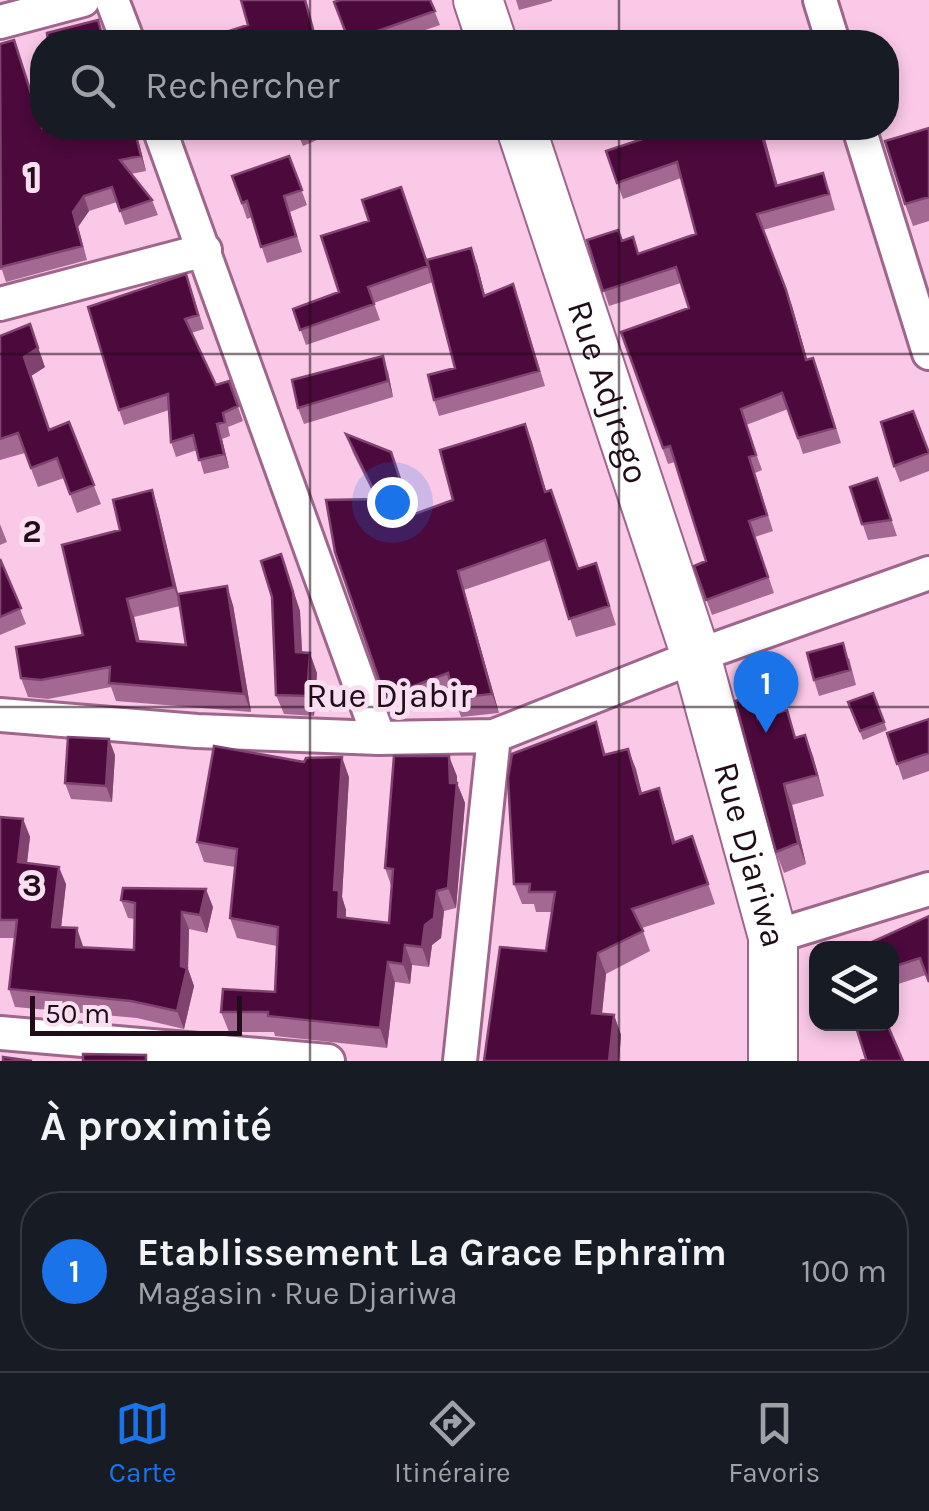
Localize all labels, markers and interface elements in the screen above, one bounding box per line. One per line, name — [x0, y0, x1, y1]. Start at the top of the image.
search box — [30, 30, 899, 140]
icon: search — [65, 58, 120, 113]
text: Rechercher — [145, 63, 339, 108]
text: 1 — [26, 159, 38, 196]
street label: Rue Adjrego — [559, 295, 657, 489]
your location — [367, 477, 418, 528]
text: 2 — [22, 513, 42, 550]
pin: 1 — [734, 650, 798, 733]
street label: Rue Djabir — [306, 675, 472, 716]
street label: Rue Djariwa — [705, 758, 795, 952]
text: 3 — [22, 867, 42, 904]
map controls — [809, 941, 899, 1031]
button: layers — [809, 941, 899, 1031]
scale bar — [30, 991, 242, 1036]
text: 50 m — [45, 997, 110, 1030]
text: À proximité — [40, 1101, 272, 1151]
text: Etablissement La Grace Ephraïm — [137, 1230, 727, 1275]
text: 1 — [69, 1253, 80, 1290]
text: 100 m — [801, 1253, 887, 1290]
text: Magasin · Rue Djariwa — [137, 1275, 458, 1312]
tab: Carte — [109, 1396, 176, 1489]
tab: Itinéraire — [394, 1396, 510, 1489]
tab: Favoris — [728, 1396, 820, 1489]

